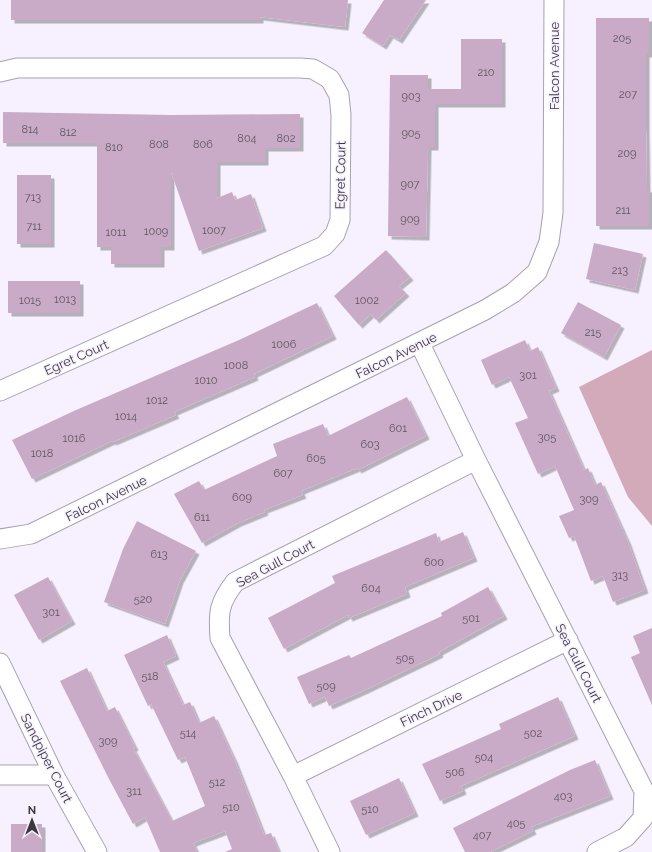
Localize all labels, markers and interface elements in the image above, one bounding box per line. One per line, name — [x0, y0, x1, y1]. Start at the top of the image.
street label: Falcon Avenue — [547, 21, 562, 110]
house number: 205 — [613, 32, 631, 45]
house number: 210 — [477, 66, 495, 79]
house number: 207 — [619, 88, 637, 101]
house number: 903 — [401, 90, 421, 103]
house number: 814 — [21, 123, 39, 136]
house number: 812 — [60, 126, 77, 139]
house number: 905 — [401, 127, 421, 140]
house number: 804 — [237, 132, 257, 145]
house number: 802 — [277, 132, 296, 145]
house number: 808 — [149, 138, 169, 151]
house number: 806 — [193, 138, 213, 151]
street label: Egret Court — [332, 140, 349, 209]
house number: 810 — [105, 141, 123, 154]
house number: 209 — [618, 147, 636, 160]
house number: 907 — [401, 178, 420, 191]
house number: 713 — [25, 191, 41, 204]
house number: 211 — [615, 204, 631, 217]
house number: 909 — [400, 213, 420, 226]
house number: 711 — [26, 220, 42, 233]
house number: 1007 — [202, 224, 226, 237]
house number: 1009 — [144, 225, 168, 238]
house number: 1011 — [106, 226, 127, 239]
house number: 213 — [612, 264, 628, 277]
house number: 1013 — [54, 293, 76, 306]
house number: 1015 — [19, 294, 41, 307]
house number: 1002 — [355, 294, 379, 307]
house number: 215 — [585, 326, 601, 339]
street label: Falcon Avenue — [353, 329, 440, 382]
street label: Egret Court — [42, 336, 111, 378]
house number: 1006 — [272, 338, 297, 351]
house number: 1008 — [224, 359, 248, 372]
house number: 301 — [519, 369, 537, 382]
house number: 1010 — [195, 374, 218, 387]
house number: 1012 — [146, 394, 168, 407]
house number: 1014 — [115, 410, 137, 423]
house number: 601 — [389, 422, 407, 435]
house number: 305 — [538, 431, 556, 444]
house number: 1016 — [63, 432, 86, 445]
house number: 603 — [360, 438, 380, 451]
house number: 1018 — [31, 447, 53, 460]
house number: 605 — [306, 452, 326, 465]
house number: 607 — [273, 467, 293, 480]
street label: Falcon Avenue — [63, 472, 150, 525]
house number: 609 — [232, 491, 252, 504]
house number: 309 — [579, 493, 599, 506]
house number: 611 — [194, 511, 210, 524]
street label: Sea Gull Court — [234, 536, 317, 590]
house number: 613 — [150, 548, 168, 561]
house number: 600 — [424, 556, 444, 569]
house number: 313 — [612, 569, 628, 582]
house number: 604 — [361, 582, 381, 595]
house number: 520 — [134, 593, 152, 606]
house number: 301 — [42, 606, 60, 619]
house number: 501 — [462, 612, 480, 625]
street label: Sea Gull Court — [552, 621, 605, 706]
house number: 505 — [396, 652, 414, 665]
house number: 518 — [141, 670, 159, 683]
house number: 509 — [316, 680, 336, 693]
street label: Finch Drive — [398, 687, 465, 730]
street label: Sandpiper Court — [18, 711, 76, 806]
house number: 514 — [180, 727, 196, 740]
house number: 502 — [524, 727, 542, 740]
house number: 309 — [98, 735, 118, 748]
house number: 504 — [475, 751, 493, 764]
house number: 506 — [445, 766, 465, 779]
house number: 512 — [209, 776, 225, 789]
house number: 311 — [126, 785, 142, 798]
house number: 403 — [554, 790, 572, 803]
north arrow — [12, 800, 52, 840]
house number: 510 — [222, 801, 240, 814]
house number: 510 — [361, 803, 379, 816]
text: N — [28, 804, 36, 817]
house number: 405 — [507, 817, 525, 830]
house number: 407 — [473, 829, 491, 842]

